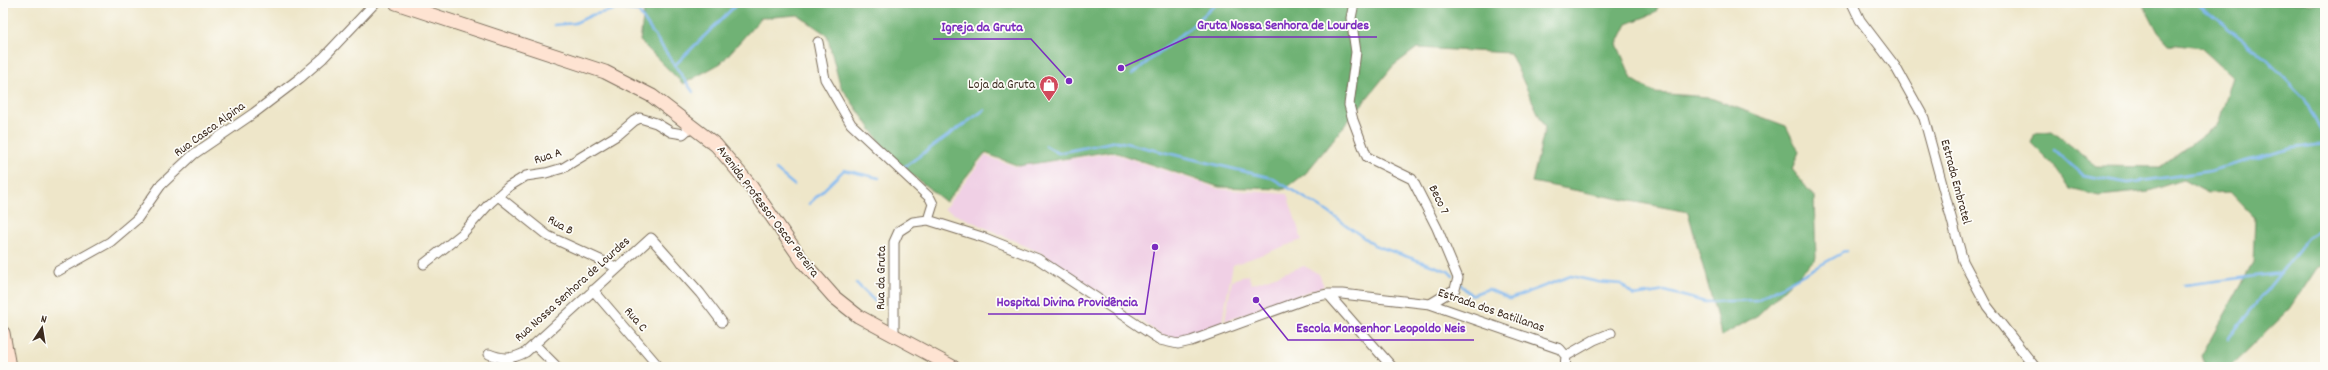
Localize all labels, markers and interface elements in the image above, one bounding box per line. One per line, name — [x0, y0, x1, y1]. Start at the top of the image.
callout: Gruta Nossa Senhora de Lourdes — [1189, 11, 1377, 37]
callout: Igreja da Gruta — [933, 13, 1031, 39]
text: Gruta Nossa Senhora de Lourdes — [1197, 16, 1369, 36]
text: Igreja da Gruta — [941, 18, 1024, 38]
shop icon: Loja da Gruta — [1038, 74, 1060, 102]
place label: Loja da Gruta — [968, 76, 1036, 95]
street label: Rua Casca Alpina — [170, 97, 250, 162]
street label: Estrada Embratel — [1935, 137, 1975, 227]
street label: Avenida Professor Oscar Pereira — [711, 142, 823, 283]
street label: Rua A — [532, 144, 564, 170]
street label: Beco 7 — [1423, 182, 1453, 218]
street label: Rua B — [544, 211, 576, 241]
street label: Rua Nossa Senhora de Lourdes — [511, 233, 635, 347]
street label: Rua da Gruta — [872, 245, 892, 310]
street label: Estrada dos Batillanas — [1435, 284, 1547, 338]
callout: Hospital Divina Providência — [988, 288, 1145, 314]
text: Hospital Divina Providência — [996, 293, 1139, 313]
street label: Rua C — [619, 303, 652, 337]
north arrow — [22, 308, 62, 348]
text: N — [39, 312, 49, 329]
callout: Escola Monsenhor Leopoldo Neis — [1288, 314, 1474, 340]
text: Escola Monsenhor Leopoldo Neis — [1296, 319, 1466, 339]

